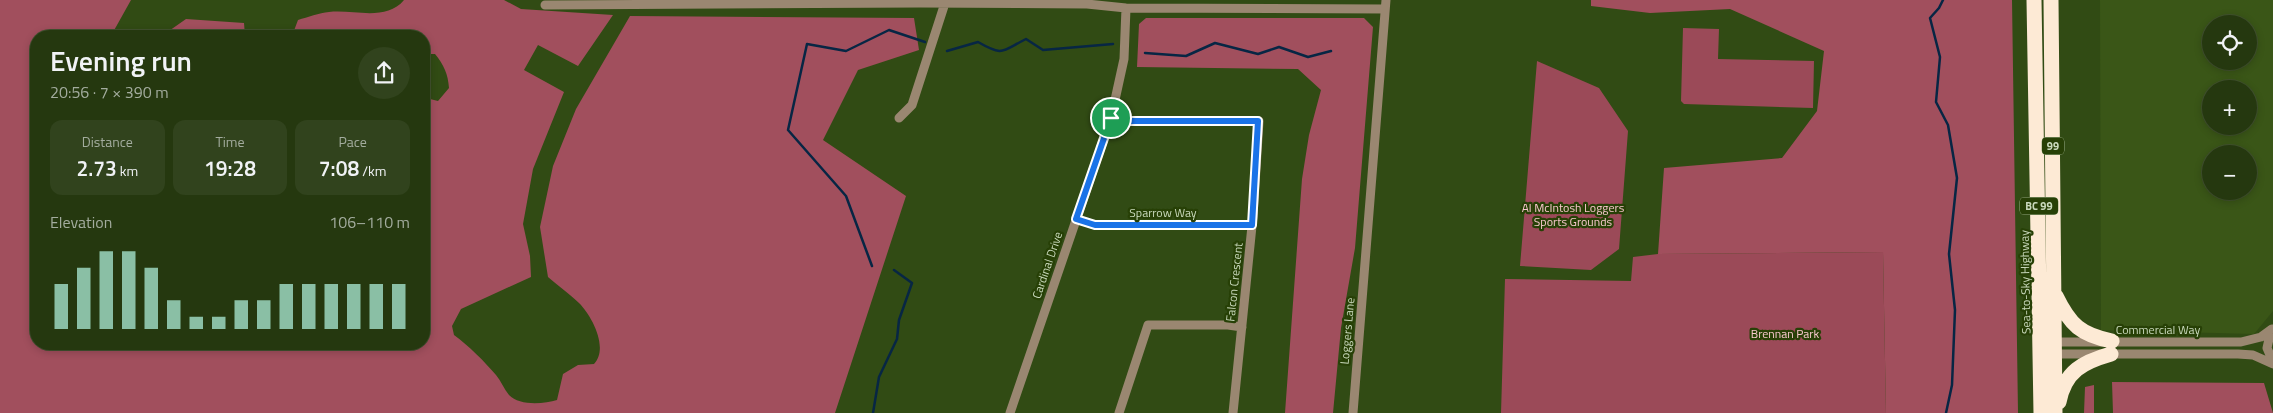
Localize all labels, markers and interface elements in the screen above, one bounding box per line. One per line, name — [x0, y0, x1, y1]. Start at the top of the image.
map controls — [2202, 15, 2257, 200]
button: locate — [2202, 15, 2257, 70]
text: Evening run — [50, 39, 192, 82]
button: share — [358, 47, 410, 99]
text: 20:56 · 7 × 390 m — [50, 80, 169, 104]
button: + — [2202, 80, 2257, 135]
pin — [1090, 97, 1132, 139]
icon: arrive — [1097, 104, 1125, 132]
text: Distance — [82, 131, 133, 152]
text: Time — [215, 131, 245, 152]
text: Pace — [338, 131, 367, 152]
road number: 99 — [2042, 138, 2064, 154]
button: − — [2202, 145, 2257, 200]
text: 2.73 — [76, 152, 117, 184]
text: 19:28 — [204, 152, 256, 184]
text: 7:08 — [319, 152, 359, 184]
text: km — [117, 160, 138, 181]
text: /km — [359, 160, 386, 181]
park label: Al McIntosh Loggers Sports Grounds — [1522, 198, 1625, 231]
road number: BC 99 — [2020, 198, 2058, 215]
street label: Sparrow Way — [1129, 203, 1197, 222]
text: Elevation — [50, 210, 112, 234]
text: 106–110 m — [329, 210, 410, 234]
street label: Cardinal Drive — [1027, 229, 1067, 301]
street label: Sea-to-Sky Highway — [2015, 230, 2035, 334]
street label: Falcon Crescent — [1220, 241, 1248, 322]
street label: Loggers Lane — [1335, 297, 1359, 365]
street label: Commercial Way — [2116, 320, 2200, 339]
park label: Brennan Park — [1751, 324, 1819, 343]

